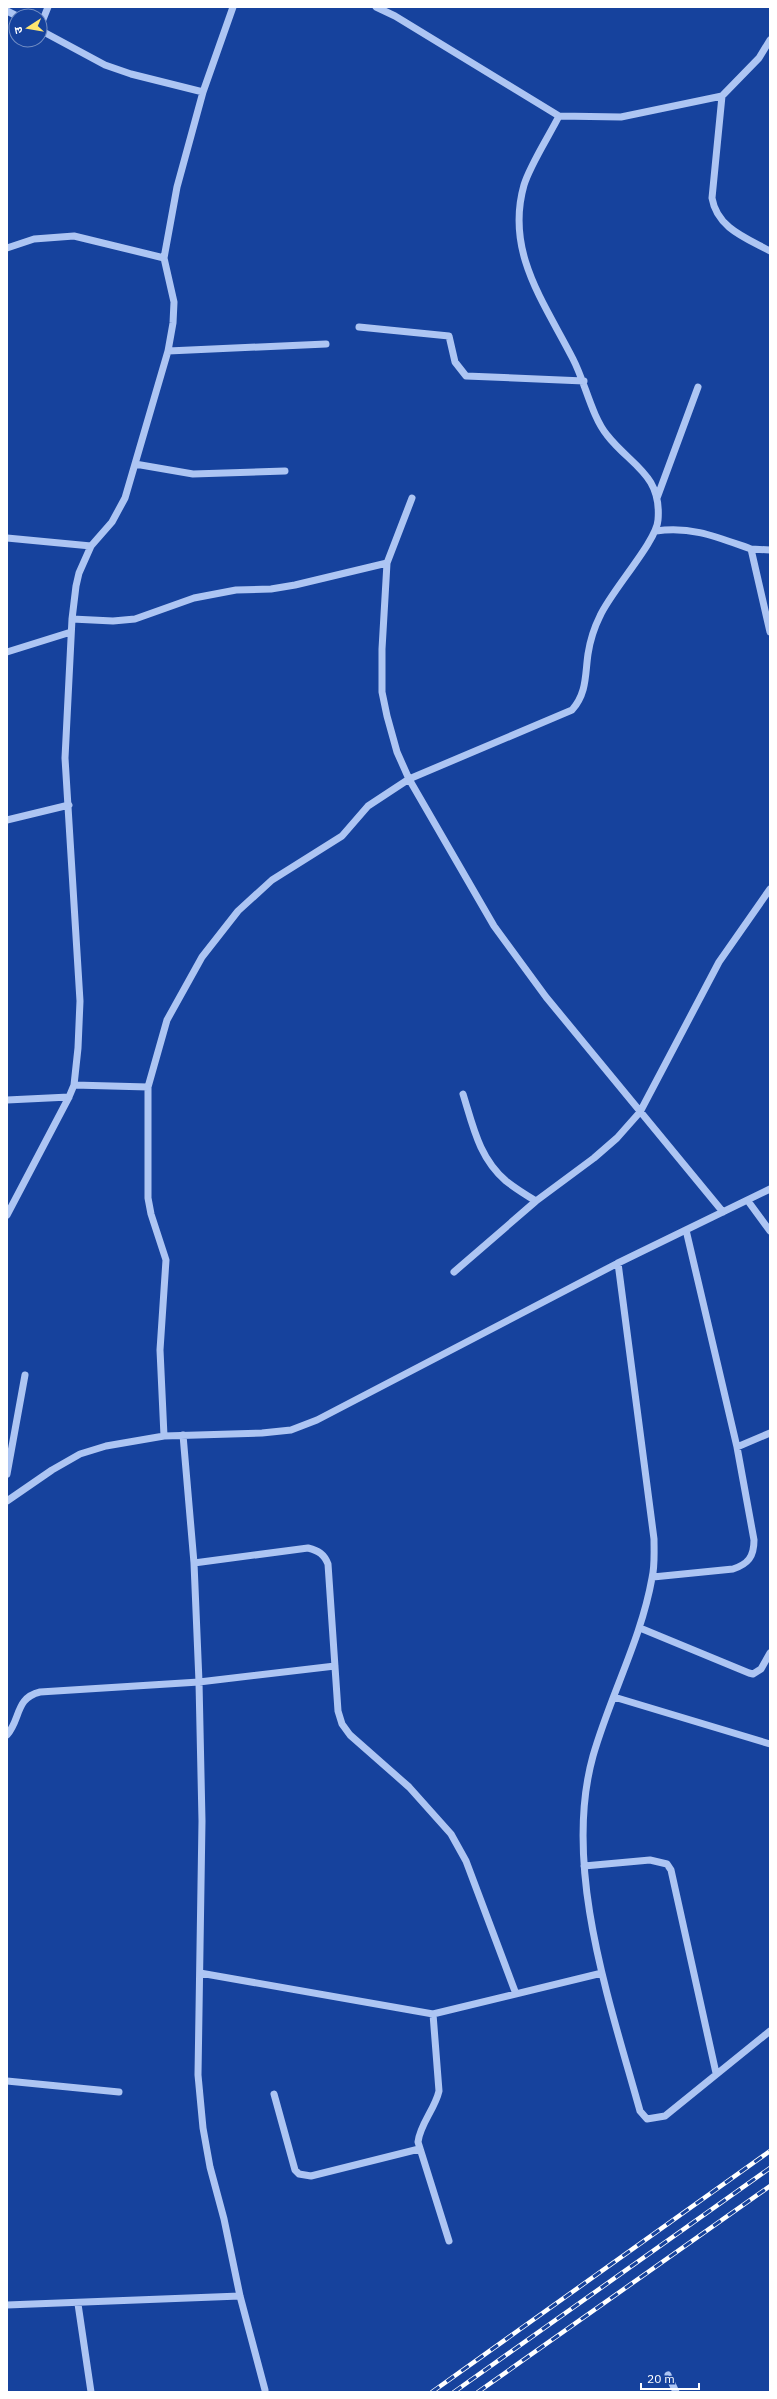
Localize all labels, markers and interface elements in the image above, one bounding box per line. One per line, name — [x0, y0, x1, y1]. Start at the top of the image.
north arrow — [8, 8, 48, 48]
text: उ — [11, 25, 26, 35]
scale bar — [641, 2365, 699, 2391]
text: 20 m — [647, 2371, 675, 2386]

